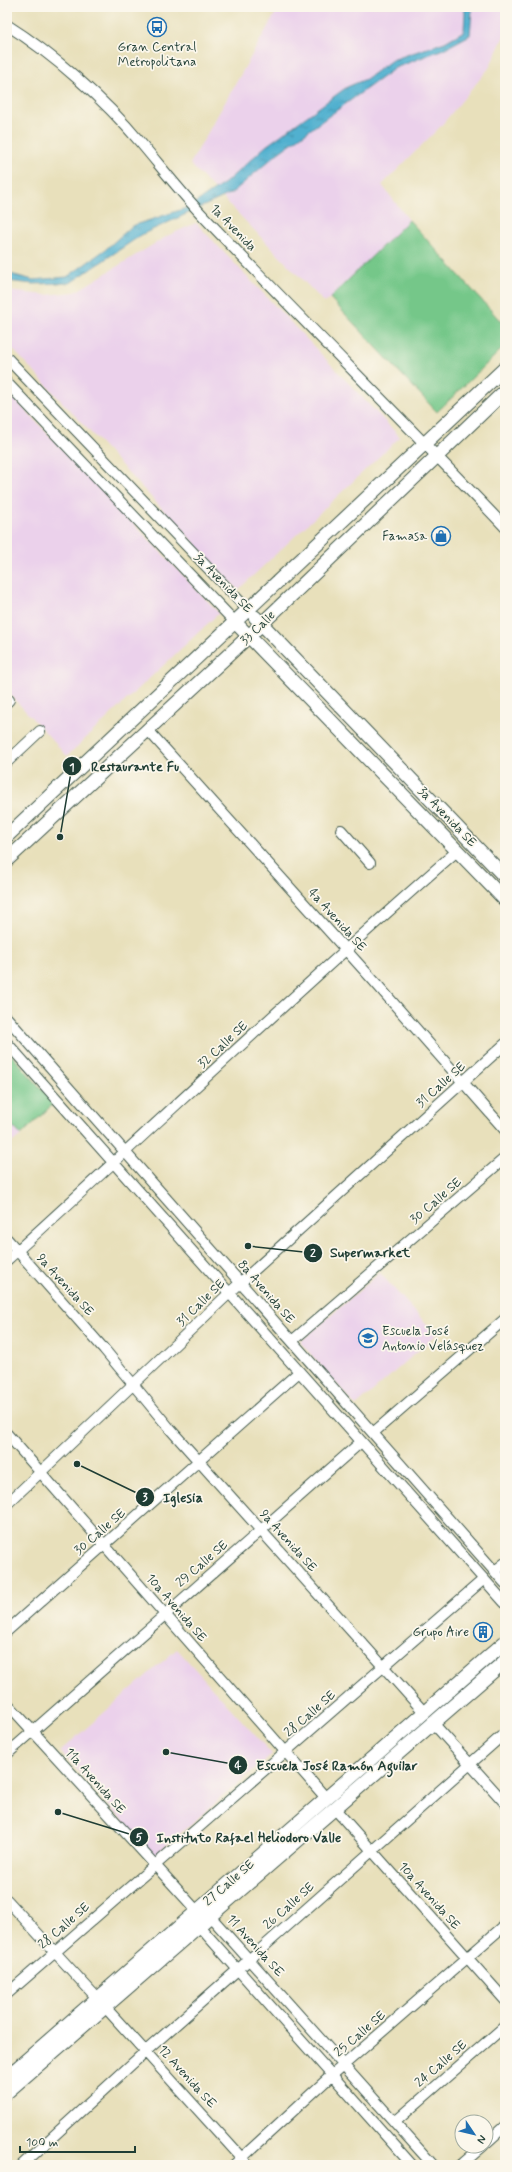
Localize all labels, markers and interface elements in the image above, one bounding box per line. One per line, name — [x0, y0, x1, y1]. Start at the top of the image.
bus stop icon: Gran Central Metropolitana — [146, 16, 168, 38]
place label: Gran Central Metropolitana — [118, 39, 196, 71]
street label: 1a Avenida — [206, 201, 260, 255]
shop icon: Famasa — [430, 525, 452, 547]
place label: Famasa — [382, 528, 427, 545]
street label: 3a Avenida SE — [190, 549, 256, 617]
street label: 33 Calle — [237, 607, 279, 649]
callout: Restaurante Fu — [62, 753, 188, 779]
text: Restaurante Fu — [91, 758, 179, 776]
text: 1 — [69, 760, 75, 776]
street label: 3a Avenida SE — [414, 783, 480, 851]
street label: 4a Avenida SE — [304, 885, 370, 956]
street label: 32 Calle SE — [194, 1017, 252, 1072]
street label: 31 Calle SE — [413, 1058, 470, 1112]
street label: 30 Calle SE — [407, 1174, 466, 1228]
callout: Supermarket — [303, 1240, 418, 1266]
text: Supermarket — [330, 1244, 411, 1262]
text: 2 — [310, 1246, 316, 1262]
street label: 9a Avenida SE — [32, 1250, 98, 1320]
street label: 8a Avenida SE — [234, 1257, 299, 1328]
street label: 31 Calle SE — [173, 1275, 229, 1330]
place label: Escuela José Antonio Velásquez — [382, 1323, 484, 1355]
school or university icon: Escuela José Antonio Velásquez — [357, 1327, 379, 1349]
callout: Iglesia — [135, 1484, 211, 1510]
text: Iglesia — [163, 1489, 203, 1508]
text: 3 — [142, 1490, 148, 1506]
street label: 30 Calle SE — [71, 1505, 130, 1559]
street label: 9a Avenida SE — [255, 1506, 321, 1576]
street label: 29 Calle SE — [172, 1536, 232, 1591]
street label: 10a Avenida SE — [142, 1570, 211, 1646]
building icon: Grupo Aire — [472, 1621, 494, 1643]
place label: Grupo Aire — [413, 1624, 469, 1641]
street label: 28 Calle SE — [281, 1687, 340, 1741]
street label: 11a Avenida SE — [61, 1744, 130, 1818]
callout: Escuela José Ramón Aguilar — [228, 1752, 426, 1778]
text: Escuela José Ramón Aguilar — [256, 1757, 418, 1778]
text: 4 — [235, 1758, 242, 1774]
callout: Instituto Rafael Heliodoro Valle — [129, 1824, 350, 1850]
text: Instituto Rafael Heliodoro Valle — [157, 1829, 341, 1847]
text: 5 — [135, 1830, 143, 1846]
street label: 27 Calle SE — [200, 1856, 259, 1910]
street label: 10a Avenida SE — [394, 1859, 464, 1934]
street label: 26 Calle SE — [260, 1878, 319, 1933]
street label: 28 Calle SE — [35, 1899, 94, 1953]
street label: 11 Avenida SE — [222, 1911, 288, 1981]
street label: 25 Calle SE — [331, 2007, 390, 2061]
street label: 24 Calle SE — [411, 2036, 471, 2091]
street label: 12 Avenida SE — [154, 2042, 220, 2112]
north arrow — [454, 2114, 494, 2154]
scale bar — [20, 2128, 135, 2154]
text: N — [474, 2132, 489, 2146]
text: 100 m — [26, 2135, 58, 2151]

